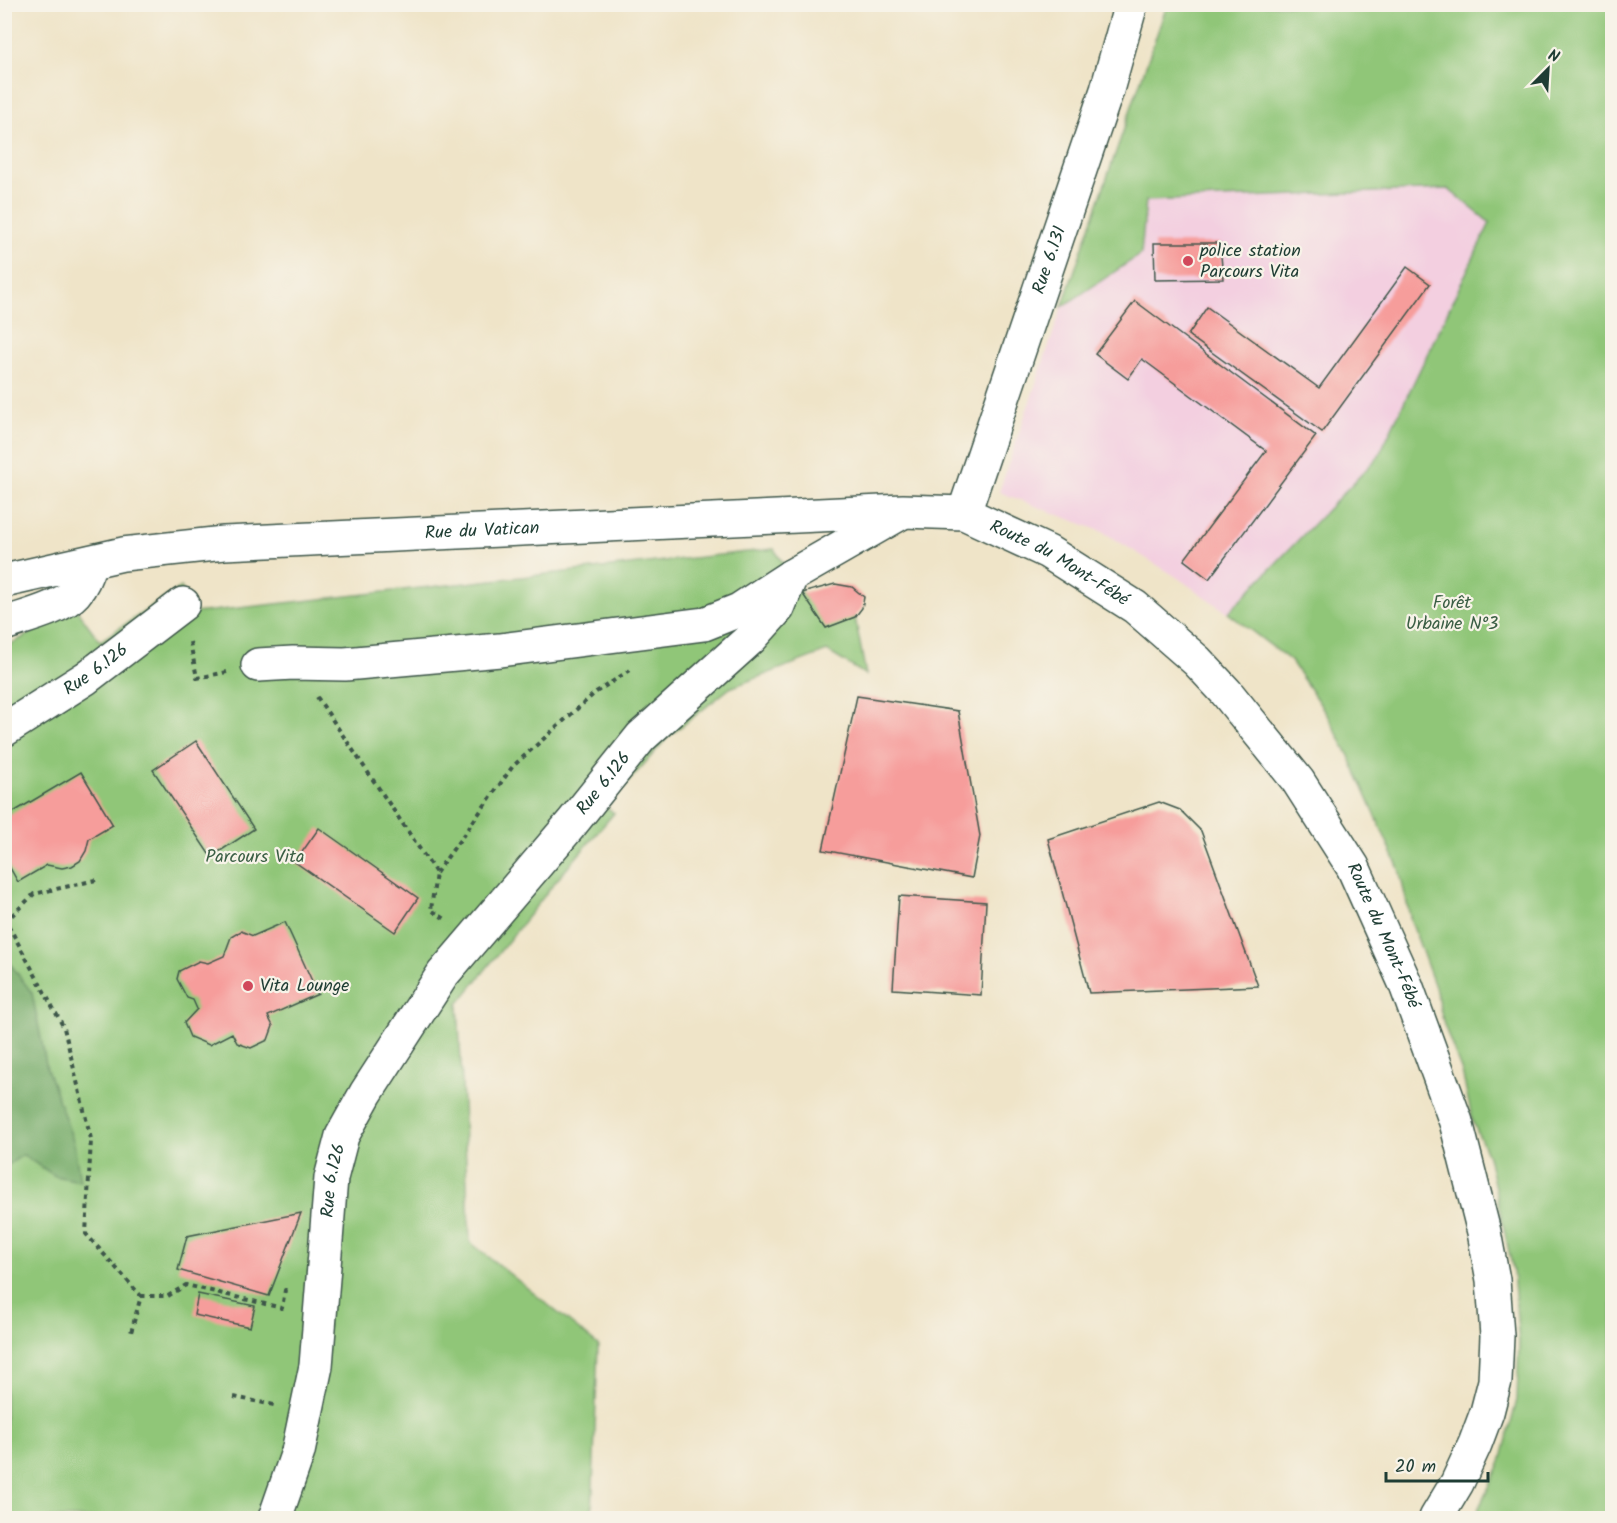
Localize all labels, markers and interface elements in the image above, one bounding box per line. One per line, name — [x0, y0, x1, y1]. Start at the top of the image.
north arrow — [1518, 39, 1578, 99]
text: N — [1544, 43, 1563, 70]
street label: Rue 6.131 — [1024, 222, 1075, 298]
place label: police station Parcours Vita — [1199, 237, 1301, 287]
marker: police station Parcours Vita — [1181, 254, 1195, 268]
street label: Route du Mont-Fébé — [985, 512, 1135, 615]
street label: Rue du Vatican — [424, 514, 540, 548]
park label: Forêt Urbaine N°3 — [1406, 589, 1498, 639]
street label: Rue 6.126 — [57, 636, 135, 703]
street label: Rue 6.126 — [569, 745, 638, 822]
park label: Parcours Vita — [205, 843, 305, 872]
street label: Route du Mont-Fébé — [1338, 858, 1428, 1013]
place label: Vita Lounge — [260, 972, 349, 1001]
marker: Vita Lounge — [241, 979, 255, 993]
street label: Rue 6.126 — [313, 1140, 354, 1219]
scale bar — [1386, 1445, 1488, 1483]
text: 20 m — [1395, 1453, 1436, 1482]

